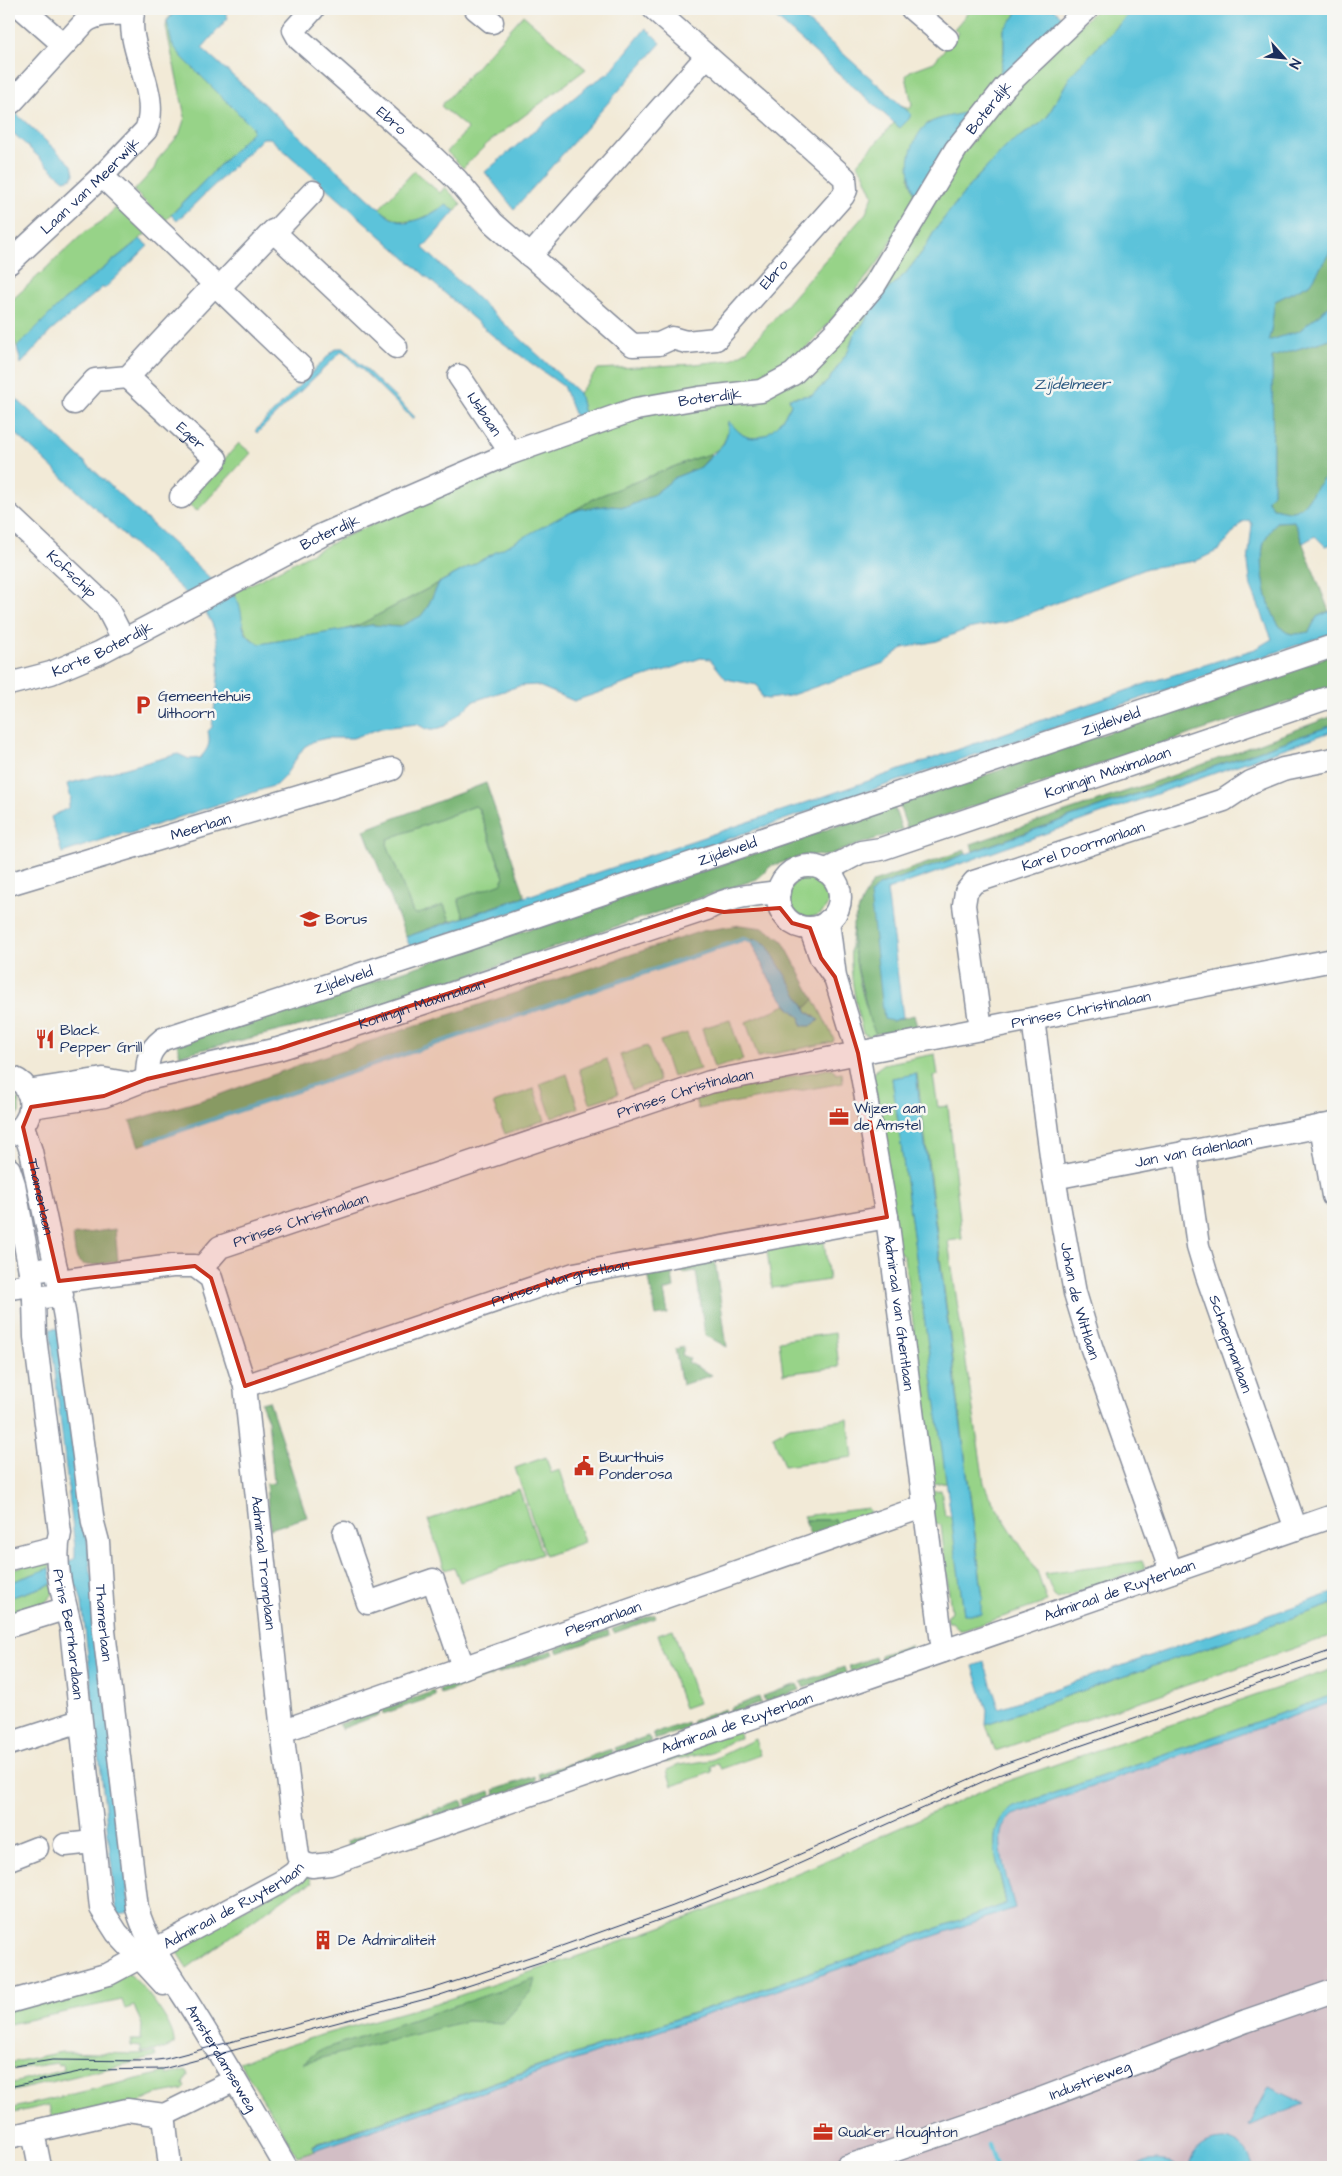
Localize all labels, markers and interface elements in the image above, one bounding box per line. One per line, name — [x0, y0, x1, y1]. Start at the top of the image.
north arrow — [1260, 32, 1310, 82]
text: N — [1284, 55, 1306, 72]
street label: Boterdijk — [961, 76, 1016, 139]
street label: Ebro — [372, 101, 412, 140]
street label: Laan van Meerwijk — [36, 132, 144, 239]
street label: Ebro — [754, 254, 793, 294]
water label: Zijdelmeer — [1034, 373, 1112, 395]
street label: Boterdijk — [677, 383, 742, 412]
street label: IJsbaan — [462, 388, 507, 441]
street label: Eger — [172, 417, 210, 455]
street label: Boterdijk — [296, 509, 363, 555]
street label: Kofschip — [42, 545, 101, 603]
street label: Korte Boterdijk — [49, 616, 156, 682]
place label: Gemeentehuis Uithoorn — [158, 686, 251, 724]
parking icon: Gemeentehuis Uithoorn — [132, 694, 154, 716]
street label: Zijdelveld — [1079, 701, 1143, 741]
street label: Koningin Máximalaan — [1041, 741, 1174, 803]
street label: Meerlaan — [168, 807, 234, 845]
street label: Karel Doormanlaan — [1019, 816, 1148, 876]
street label: Zijdelveld — [695, 831, 760, 871]
school or university icon: Borus — [299, 908, 321, 930]
place label: Borus — [325, 909, 368, 930]
street label: Zijdelveld — [311, 960, 376, 999]
street label: Koningin Máximalaan — [356, 973, 488, 1034]
street label: Prinses Christinalaan — [1009, 985, 1153, 1033]
place label: Black Pepper Grill — [60, 1020, 142, 1058]
restaurant icon: Black Pepper Grill — [34, 1028, 56, 1050]
street label: Prinses Christinalaan — [614, 1063, 755, 1123]
place label: Wijzer aan de Amstel — [854, 1098, 926, 1136]
office icon: Wijzer aan de Amstel — [828, 1106, 850, 1128]
street label: Jan van Galenlaan — [1133, 1129, 1254, 1173]
street label: Thamerlaan — [22, 1156, 59, 1237]
street label: Prinses Christinalaan — [230, 1187, 371, 1252]
street label: Admiraal van Ghentlaan — [879, 1234, 920, 1392]
street label: Johan de Wittlaan — [1055, 1240, 1106, 1363]
street label: Prinses Margrietlaan — [488, 1254, 631, 1312]
street label: Schaepmanlaan — [1204, 1292, 1258, 1396]
place label: Buurthuis Ponderosa — [599, 1447, 673, 1485]
public building icon: Buurthuis Ponderosa — [573, 1455, 595, 1477]
street label: Admiraal Tromplaan — [246, 1495, 282, 1631]
street label: Admiraal de Ruyterlaan — [1041, 1554, 1198, 1626]
street label: Prins Bernhardlaan — [48, 1568, 89, 1701]
street label: Thamerlaan — [90, 1583, 118, 1663]
street label: Plesmanlaan — [562, 1595, 644, 1642]
street label: Admiraal de Ruyterlaan — [658, 1687, 816, 1759]
street label: Admiraal de Ruyterlaan — [159, 1858, 309, 1954]
building icon: De Admiraliteit — [312, 1929, 334, 1951]
place label: De Admiraliteit — [338, 1930, 436, 1951]
street label: Amsterdamseweg — [181, 2000, 262, 2116]
street label: Industrieweg — [1046, 2055, 1134, 2105]
office icon: Quaker Houghton — [812, 2121, 834, 2143]
place label: Quaker Houghton — [838, 2122, 958, 2144]

